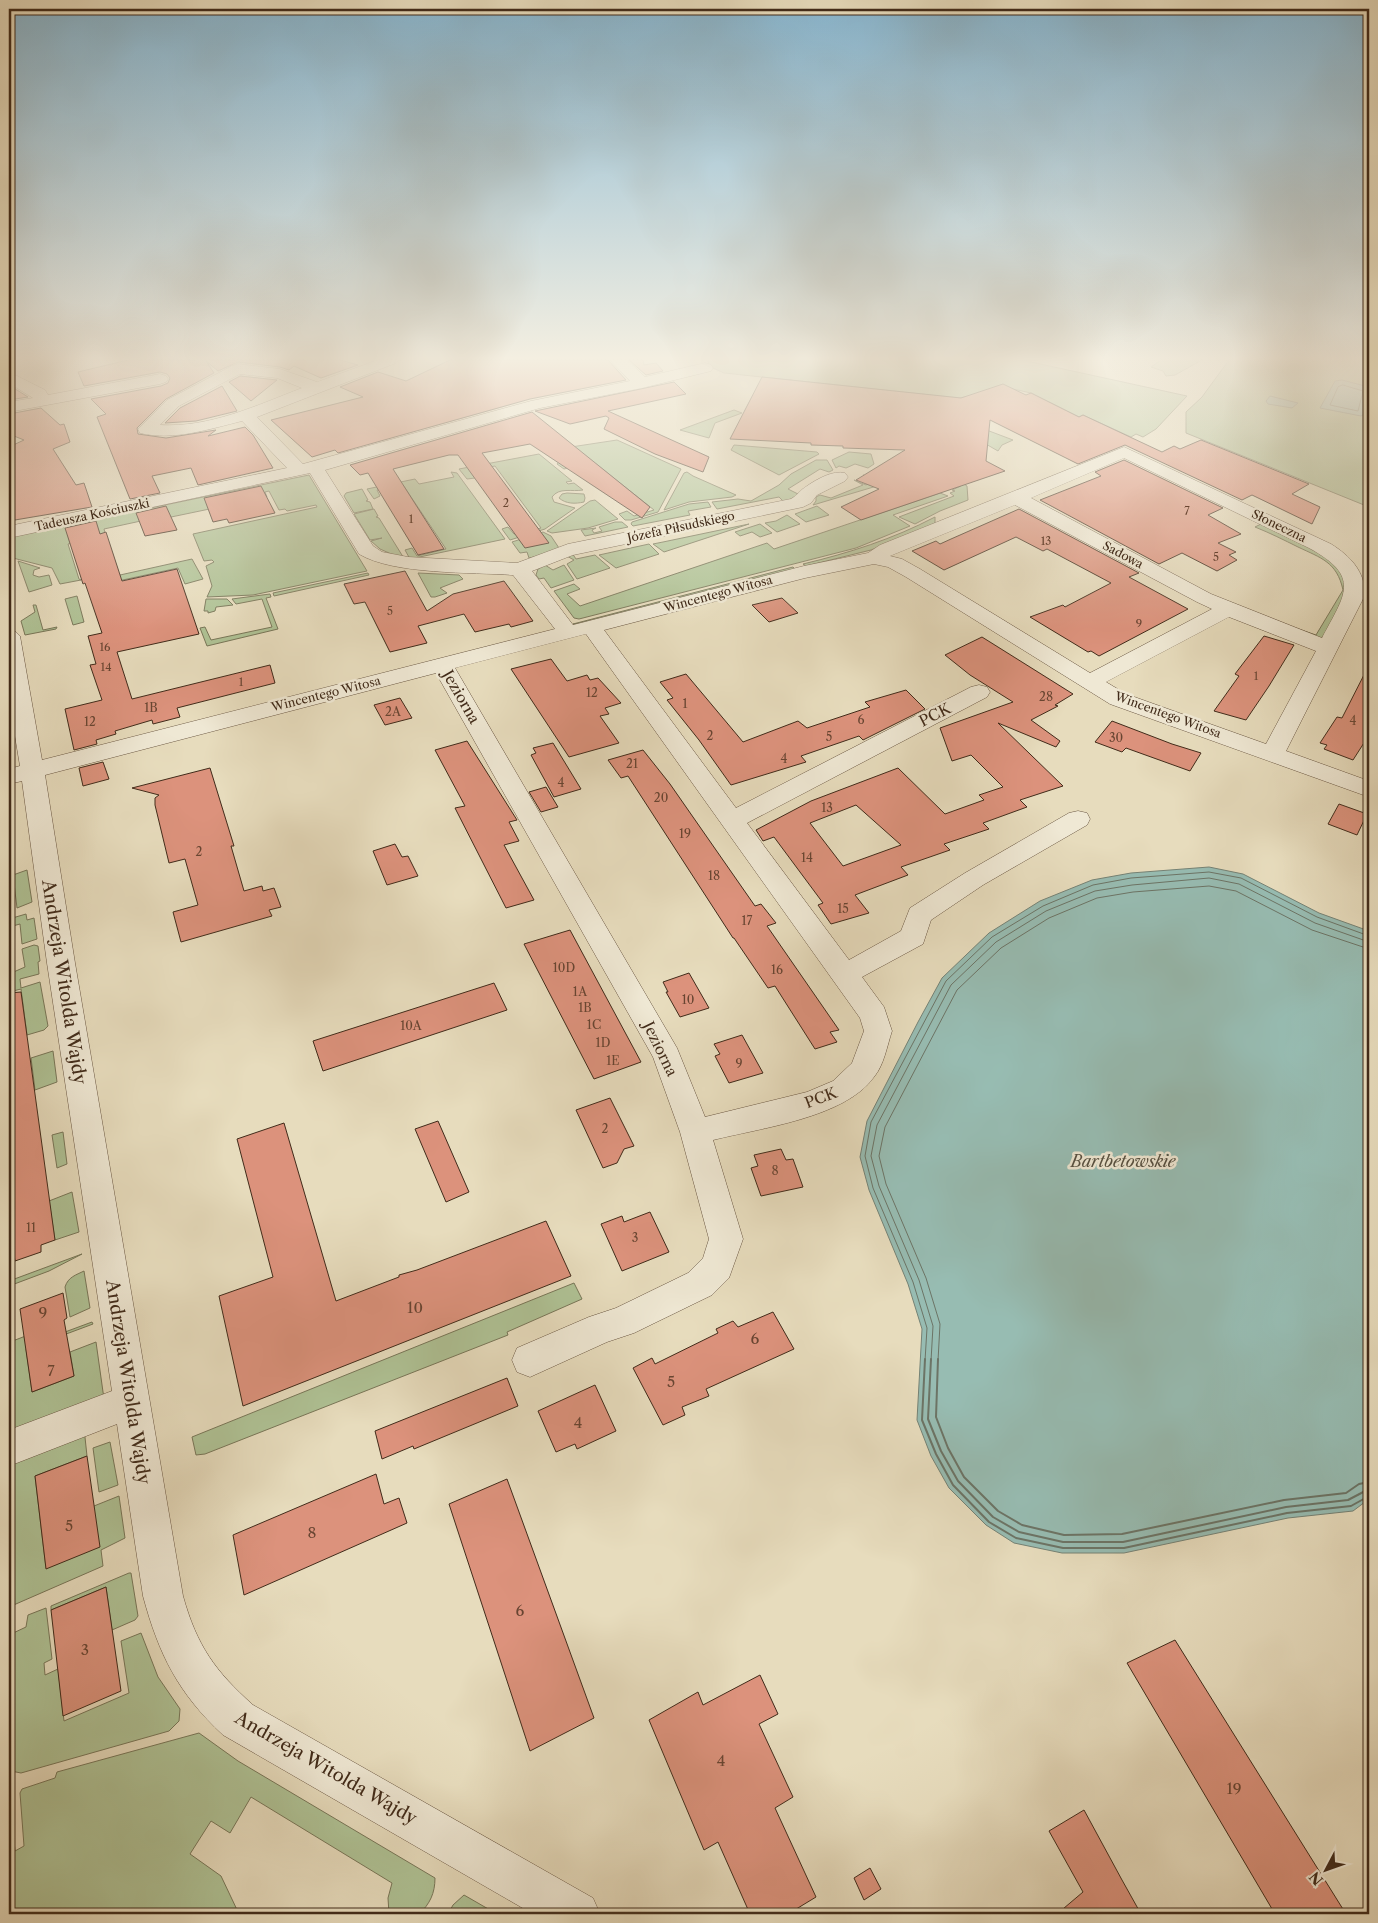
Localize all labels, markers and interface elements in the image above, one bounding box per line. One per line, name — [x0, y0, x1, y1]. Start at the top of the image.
street label: Tadeusza Kościuszki — [33, 495, 151, 534]
house number: 2 — [503, 496, 509, 510]
house number: 7 — [1184, 504, 1190, 518]
street label: Słoneczna — [1250, 506, 1310, 545]
street label: Józefa Piłsudskiego — [624, 508, 736, 546]
house number: 1 — [409, 512, 414, 526]
house number: 13 — [1041, 534, 1051, 548]
street label: Sadowa — [1100, 538, 1147, 572]
house number: 5 — [1213, 550, 1219, 564]
street label: Wincentego Witosa — [661, 572, 775, 616]
house number: 5 — [387, 604, 393, 618]
house number: 9 — [1136, 617, 1142, 631]
house number: 16 — [99, 640, 111, 654]
house number: 14 — [101, 660, 111, 674]
street label: Jeziorna — [438, 665, 484, 727]
house number: 1 — [1254, 669, 1259, 683]
street label: Wincentego Witosa — [269, 673, 383, 715]
house number: 1 — [239, 675, 244, 689]
house number: 12 — [586, 685, 598, 700]
street label: Wincentego Witosa — [1112, 688, 1224, 741]
house number: 28 — [1039, 689, 1053, 704]
house number: 1 — [682, 696, 688, 711]
street label: PCK — [916, 698, 955, 731]
house number: 1B — [144, 700, 158, 715]
house number: 2A — [385, 704, 402, 719]
house number: 6 — [857, 712, 865, 727]
house number: 4 — [1350, 713, 1357, 728]
house number: 12 — [84, 714, 96, 729]
house number: 2 — [707, 728, 714, 743]
house number: 5 — [826, 729, 832, 744]
house number: 30 — [1109, 730, 1123, 745]
house number: 4 — [781, 751, 788, 766]
house number: 21 — [626, 756, 638, 771]
house number: 4 — [558, 775, 565, 790]
house number: 20 — [654, 790, 668, 805]
house number: 13 — [821, 800, 833, 815]
house number: 19 — [679, 826, 691, 841]
house number: 2 — [196, 844, 203, 859]
house number: 14 — [801, 850, 813, 865]
house number: 18 — [708, 868, 720, 883]
street label: Andrzeja Witolda Wajdy — [37, 877, 91, 1087]
house number: 15 — [837, 901, 849, 916]
house number: 17 — [742, 913, 753, 928]
house number: 10D — [553, 960, 575, 975]
house number: 16 — [771, 962, 783, 977]
house number: 1A — [573, 984, 588, 999]
house number: 10 — [682, 992, 694, 1007]
house number: 1B — [578, 1000, 592, 1015]
street label: Jeziorna — [638, 1016, 682, 1079]
house number: 1C — [587, 1017, 601, 1032]
house number: 10A — [400, 1018, 423, 1033]
house number: 1D — [596, 1035, 611, 1050]
house number: 1E — [606, 1053, 620, 1068]
house number: 9 — [735, 1056, 743, 1071]
street label: PCK — [802, 1082, 841, 1112]
house number: 2 — [602, 1121, 609, 1136]
water label: Bartbetowskie — [1069, 1151, 1177, 1171]
house number: 8 — [771, 1163, 779, 1178]
house number: 11 — [26, 1220, 36, 1235]
house number: 3 — [632, 1230, 638, 1245]
street label: Andrzeja Witolda Wajdy — [101, 1277, 155, 1487]
house number: 10 — [407, 1298, 423, 1317]
house number: 9 — [39, 1303, 47, 1322]
house number: 6 — [751, 1329, 760, 1348]
house number: 7 — [47, 1361, 55, 1380]
house number: 5 — [667, 1372, 675, 1391]
house number: 4 — [574, 1413, 582, 1432]
house number: 5 — [65, 1516, 73, 1535]
house number: 8 — [308, 1523, 317, 1542]
house number: 6 — [516, 1601, 525, 1620]
house number: 3 — [81, 1640, 89, 1659]
street label: Andrzeja Witolda Wajdy — [230, 1706, 422, 1830]
house number: 4 — [717, 1751, 725, 1770]
house number: 19 — [1226, 1779, 1242, 1798]
north arrow — [1300, 1846, 1350, 1896]
text: N — [1305, 1868, 1327, 1889]

